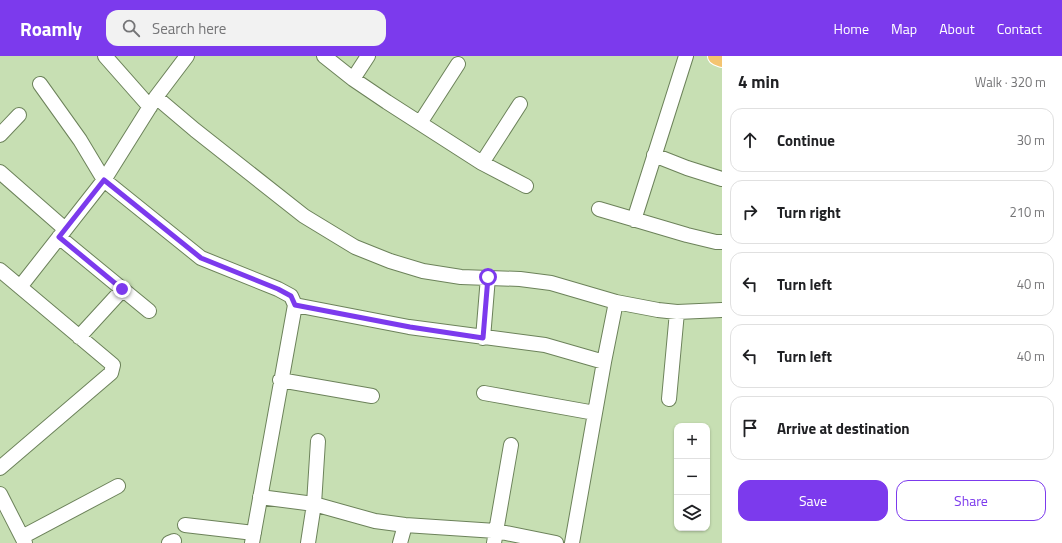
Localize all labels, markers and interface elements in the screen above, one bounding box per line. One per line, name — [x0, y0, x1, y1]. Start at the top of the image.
search box — [106, 10, 386, 46]
text: Roamly — [20, 14, 82, 43]
icon: search — [120, 17, 142, 39]
text: Search here — [152, 17, 226, 40]
text: Home — [834, 18, 869, 39]
text: Map — [891, 18, 917, 39]
text: About — [939, 18, 975, 39]
text: Contact — [997, 18, 1042, 39]
text: 4 min — [738, 69, 779, 95]
text: Walk · 320 m — [975, 72, 1046, 92]
icon: ahead — [739, 129, 761, 151]
text: Continue — [777, 129, 835, 152]
text: 30 m — [1017, 130, 1045, 150]
icon: right — [739, 201, 761, 223]
text: Turn right — [777, 201, 841, 224]
text: 210 m — [1009, 202, 1045, 222]
route start — [479, 268, 497, 286]
icon: left — [739, 273, 761, 295]
text: Turn left — [777, 273, 832, 296]
text: 40 m — [1017, 274, 1045, 294]
route end — [113, 280, 131, 298]
icon: left — [739, 345, 761, 367]
text: Turn left — [777, 345, 832, 368]
text: 40 m — [1017, 346, 1045, 366]
icon: arrive — [739, 417, 761, 439]
text: Arrive at destination — [777, 417, 910, 440]
map controls — [674, 423, 710, 531]
button: + — [674, 423, 710, 459]
button: − — [674, 459, 710, 495]
button: Save — [738, 480, 888, 521]
button: Share — [896, 480, 1046, 521]
button: layers — [674, 495, 710, 531]

